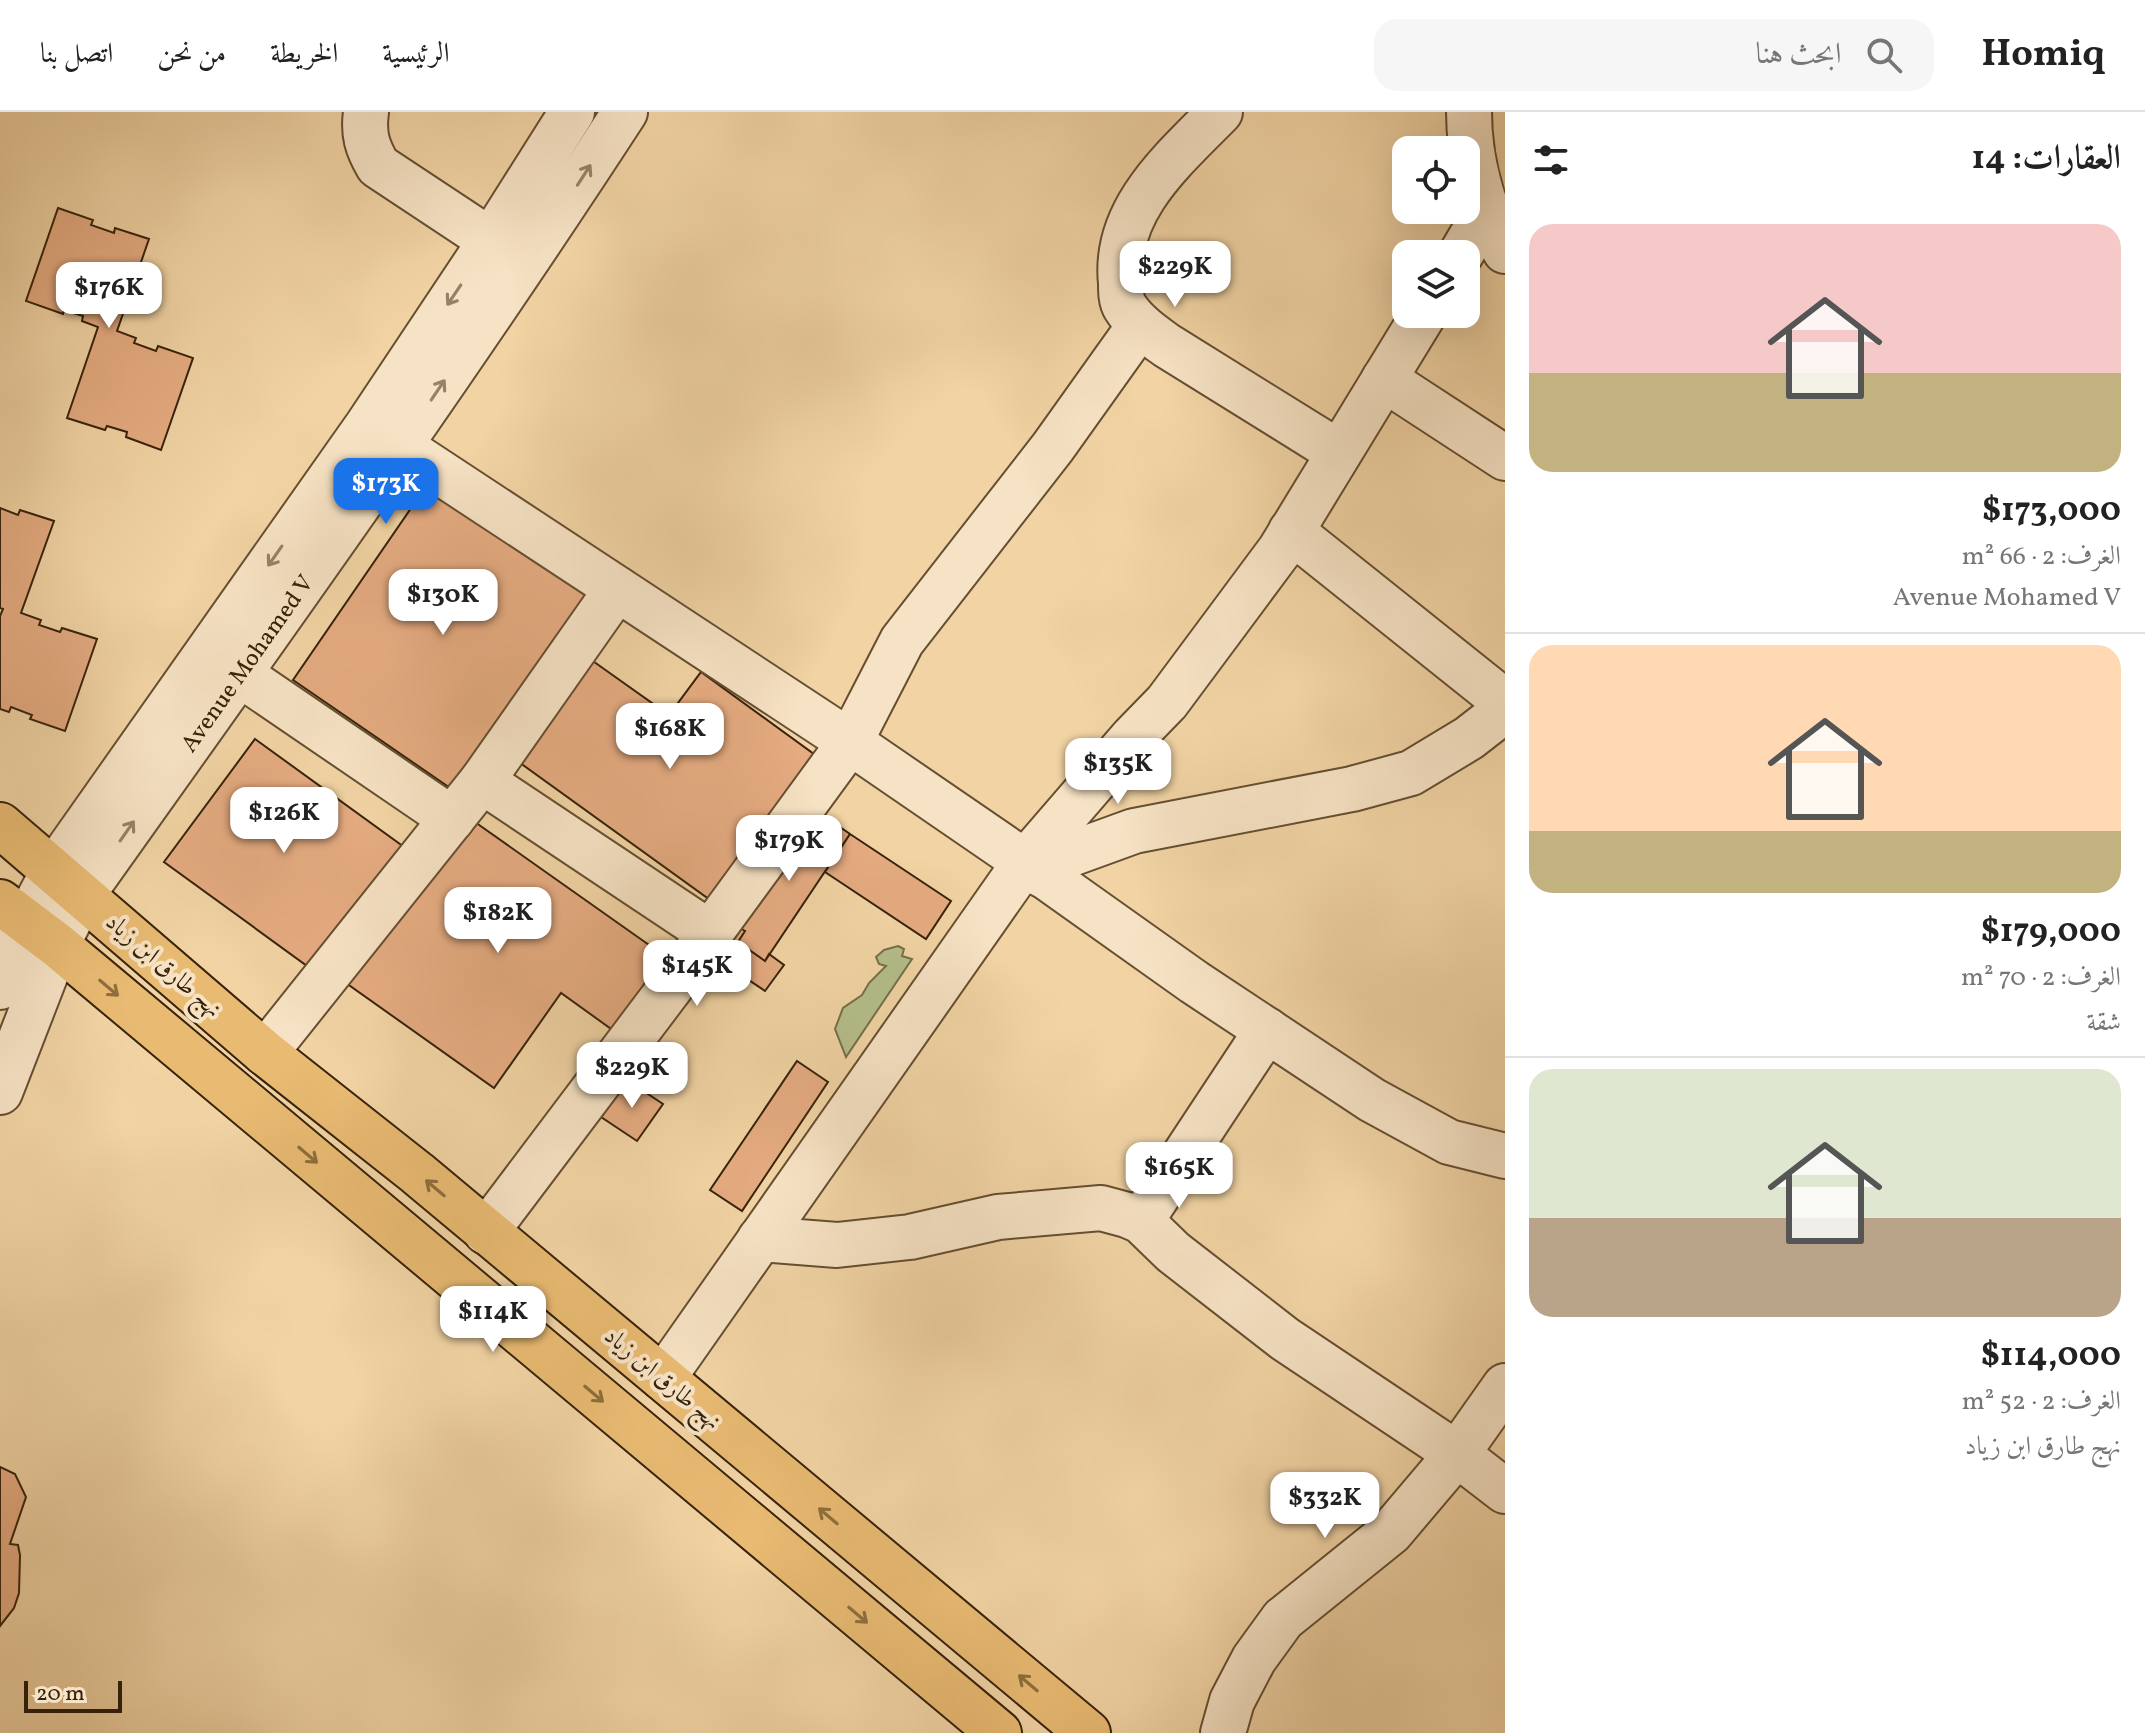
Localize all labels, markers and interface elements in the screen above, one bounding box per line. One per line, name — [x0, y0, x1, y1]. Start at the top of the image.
search box — [1374, 19, 1934, 91]
text: Homiq — [1982, 29, 2105, 82]
icon: search — [1862, 33, 1906, 77]
text: ابحث هنا — [1756, 34, 1842, 76]
text: اتصل بنا — [40, 35, 113, 74]
text: من نحن — [157, 35, 226, 74]
text: الخريطة — [270, 35, 338, 74]
text: الرئيسية — [382, 35, 450, 74]
map controls — [1392, 136, 1480, 328]
button: locate — [1392, 136, 1480, 224]
text: العقارات: 14 — [1971, 136, 2121, 183]
icon: filters — [1529, 138, 1573, 182]
one-way arrow — [577, 164, 593, 187]
button: layers — [1392, 240, 1480, 328]
pin: $229K — [1119, 241, 1231, 309]
text: $229K — [1138, 249, 1212, 285]
pin: $176K — [53, 262, 165, 330]
text: $176K — [74, 270, 144, 306]
icon: home — [1753, 276, 1897, 420]
one-way arrow — [446, 284, 462, 306]
one-way arrow — [430, 379, 446, 401]
pin: $173K — [330, 458, 442, 526]
text: $173K — [351, 466, 421, 502]
text: $173,000 — [1982, 488, 2121, 535]
text: الغرف: 2 · 66 m² — [1962, 539, 2121, 575]
one-way arrow — [267, 544, 283, 566]
street label: Avenue Mohamed V — [174, 568, 323, 760]
pin: $130K — [387, 569, 499, 637]
text: $130K — [407, 577, 479, 613]
text: Avenue Mohamed V — [1893, 580, 2121, 616]
icon: home — [1753, 697, 1897, 841]
pin: $168K — [614, 703, 726, 771]
text: $168K — [634, 711, 706, 747]
pin: $135K — [1062, 738, 1174, 806]
text: $135K — [1083, 746, 1153, 782]
pin: $126K — [228, 787, 340, 855]
text: $126K — [248, 795, 320, 831]
pin: $179K — [733, 815, 845, 883]
one-way arrow — [119, 821, 135, 843]
text: $179K — [754, 823, 824, 859]
pin: $182K — [442, 887, 554, 955]
text: $182K — [462, 895, 534, 931]
street label: نهج طارق ابن زياد — [96, 906, 228, 1028]
text: $179,000 — [1981, 909, 2121, 956]
pin: $145K — [641, 940, 753, 1008]
text: $145K — [661, 948, 733, 984]
text: الغرف: 2 · 70 m² — [1961, 960, 2121, 996]
one-way arrow — [98, 979, 119, 997]
text: شقة — [2087, 1005, 2121, 1041]
pin: $229K — [576, 1042, 688, 1110]
text: $229K — [595, 1050, 669, 1086]
icon: home — [1753, 1121, 1897, 1265]
pin: $165K — [1123, 1142, 1235, 1210]
one-way arrow — [298, 1146, 318, 1164]
text: $165K — [1144, 1150, 1214, 1186]
one-way arrow — [425, 1179, 446, 1197]
pin: $114K — [437, 1286, 549, 1354]
text: $114K — [458, 1294, 528, 1330]
street label: نهج طارق ابن زياد — [594, 1320, 728, 1440]
text: $114,000 — [1981, 1333, 2121, 1380]
text: الغرف: 2 · 52 m² — [1962, 1384, 2121, 1420]
one-way arrow — [583, 1385, 603, 1403]
text: نهج طارق ابن زياد — [1965, 1429, 2121, 1465]
pin: $332K — [1269, 1472, 1381, 1540]
text: $332K — [1288, 1480, 1362, 1516]
one-way arrow — [818, 1507, 839, 1525]
one-way arrow — [847, 1606, 867, 1624]
one-way arrow — [1018, 1674, 1039, 1692]
scale bar — [24, 1677, 122, 1713]
text: 20 m — [36, 1679, 85, 1710]

